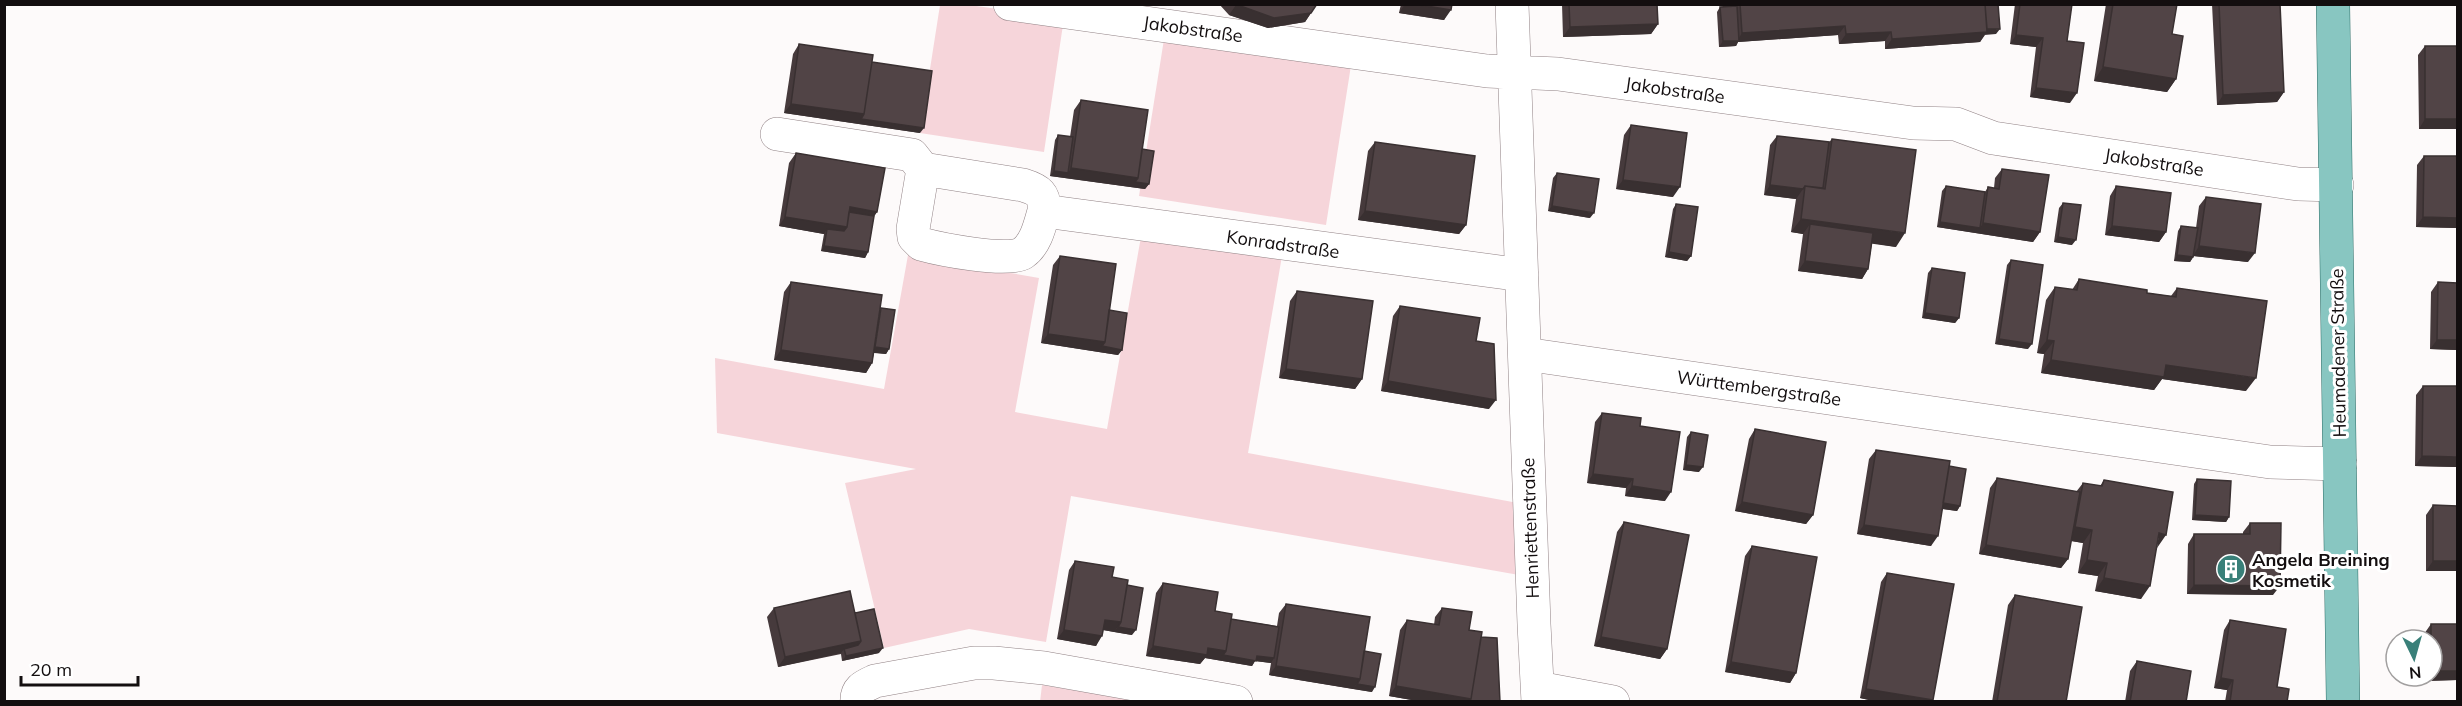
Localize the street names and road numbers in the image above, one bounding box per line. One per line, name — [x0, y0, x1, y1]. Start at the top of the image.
street label: Jakobstraße — [1142, 11, 1244, 47]
street label: Jakobstraße — [1624, 72, 1726, 108]
street label: Jakobstraße — [2103, 143, 2205, 181]
street label: Konradstraße — [1225, 225, 1341, 263]
street label: Heumadener Straße — [2325, 268, 2351, 438]
street label: Württembergstraße — [1675, 365, 1843, 411]
street label: Henriettenstraße — [1516, 457, 1544, 599]

